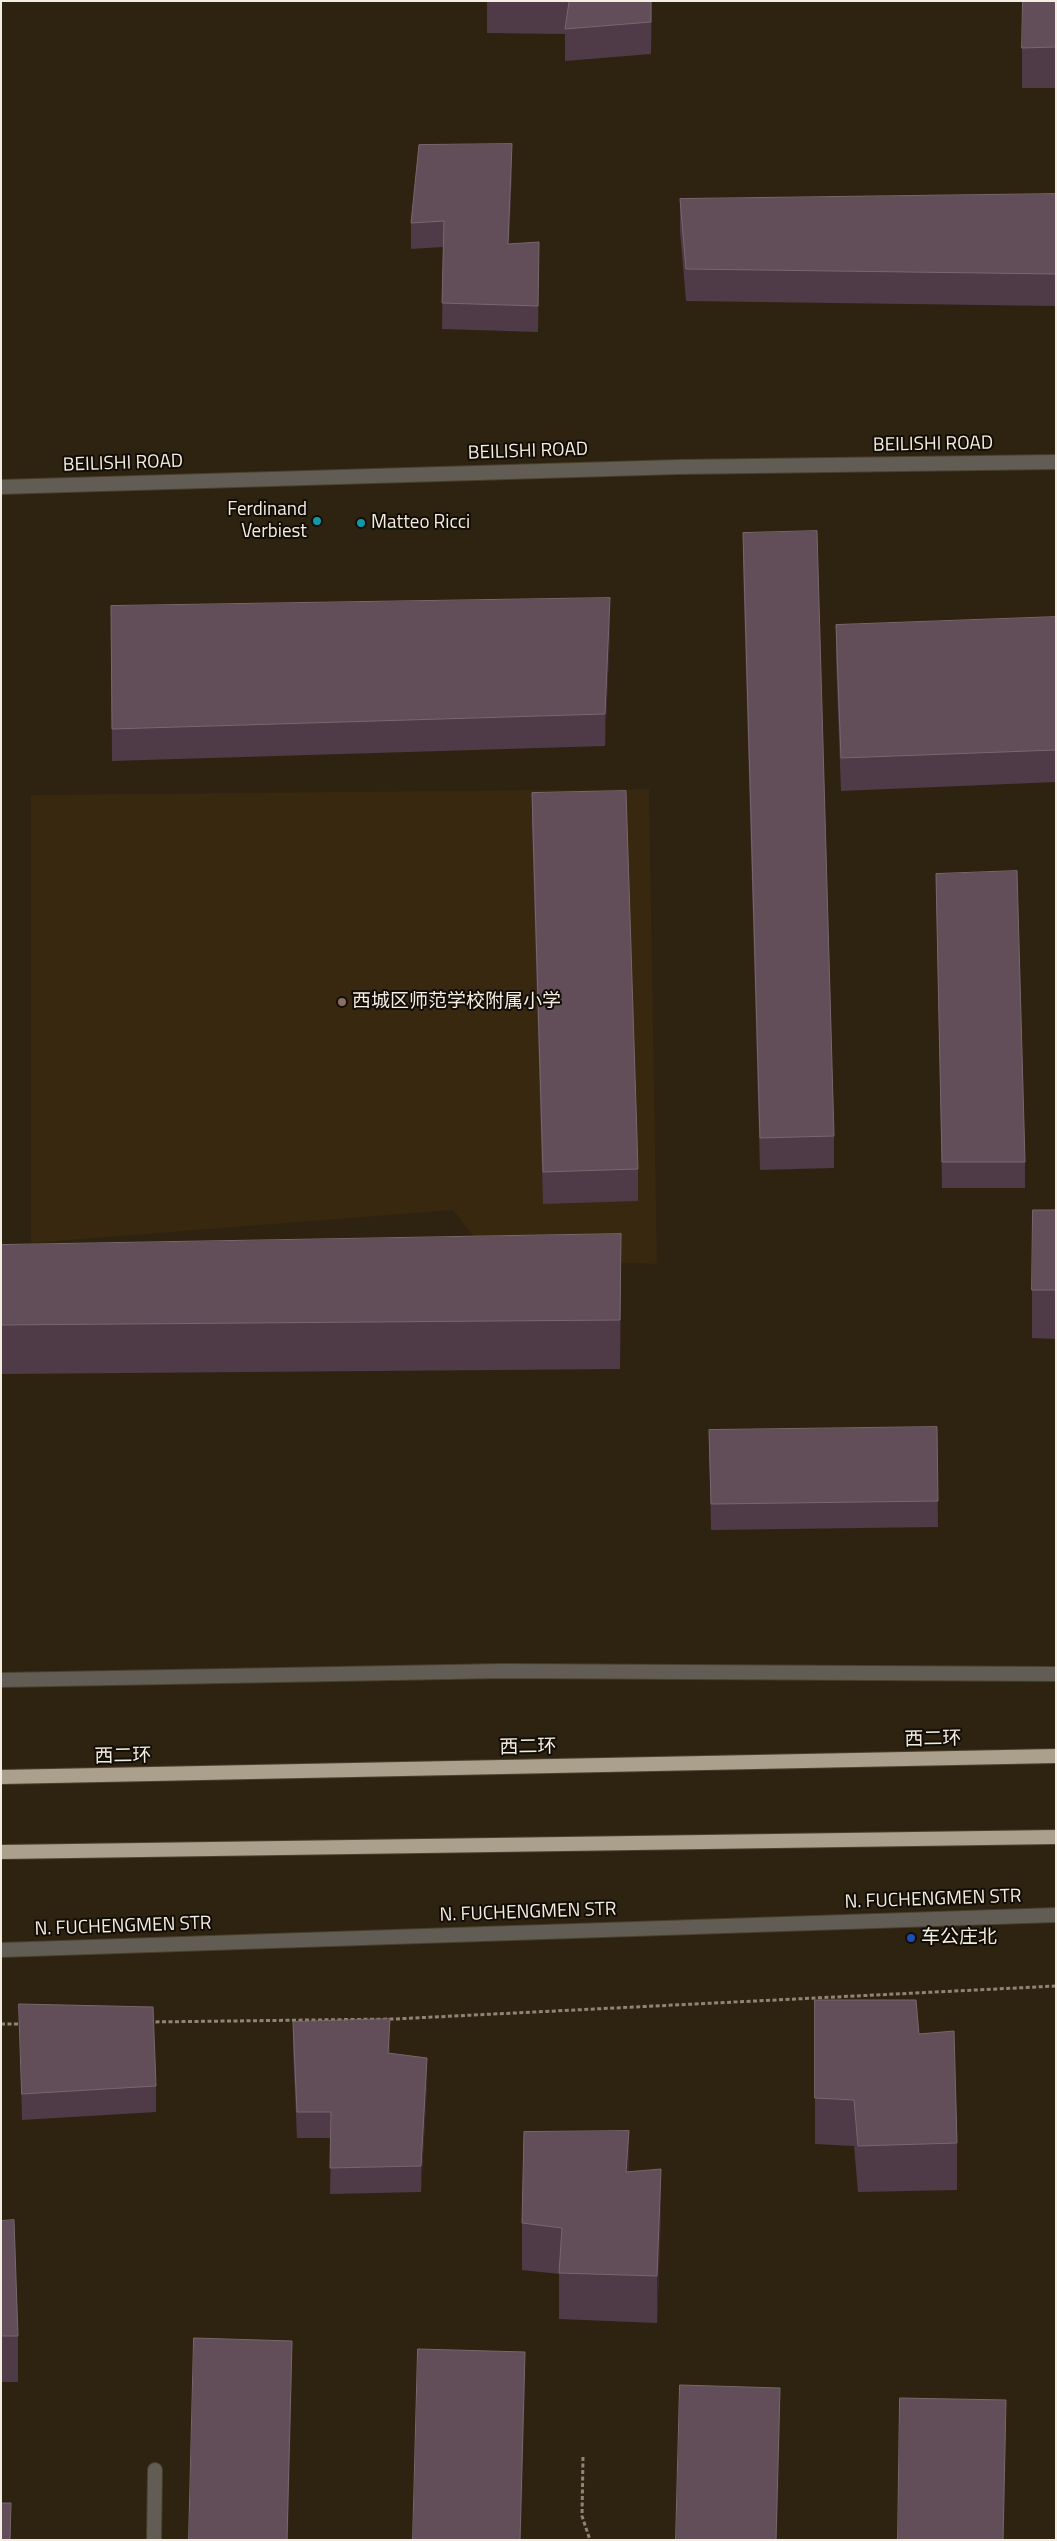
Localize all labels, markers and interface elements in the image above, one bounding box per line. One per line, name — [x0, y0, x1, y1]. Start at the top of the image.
street label: BEILISHI ROAD — [873, 433, 993, 457]
street label: BEILISHI ROAD — [468, 439, 588, 465]
street label: BEILISHI ROAD — [63, 451, 183, 477]
place label: Ferdinand Verbiest — [227, 499, 307, 543]
place label: Matteo Ricci — [371, 512, 470, 534]
marker: Ferdinand Verbiest — [311, 515, 323, 527]
marker: Matteo Ricci — [355, 517, 367, 529]
place label: 西城区师范学校附属小学 — [352, 991, 561, 1013]
marker: 西城区师范学校附属小学 — [336, 996, 348, 1008]
street label: 西二环 — [904, 1728, 962, 1752]
street label: 西二环 — [499, 1736, 557, 1760]
street label: 西二环 — [94, 1745, 152, 1769]
street label: N. FUCHENGMEN STR — [844, 1886, 1022, 1914]
street label: N. FUCHENGMEN STR — [439, 1899, 617, 1927]
street label: N. FUCHENGMEN STR — [34, 1913, 212, 1941]
place label: 车公庄北 — [921, 1927, 997, 1949]
marker: 车公庄北 — [905, 1932, 917, 1944]

